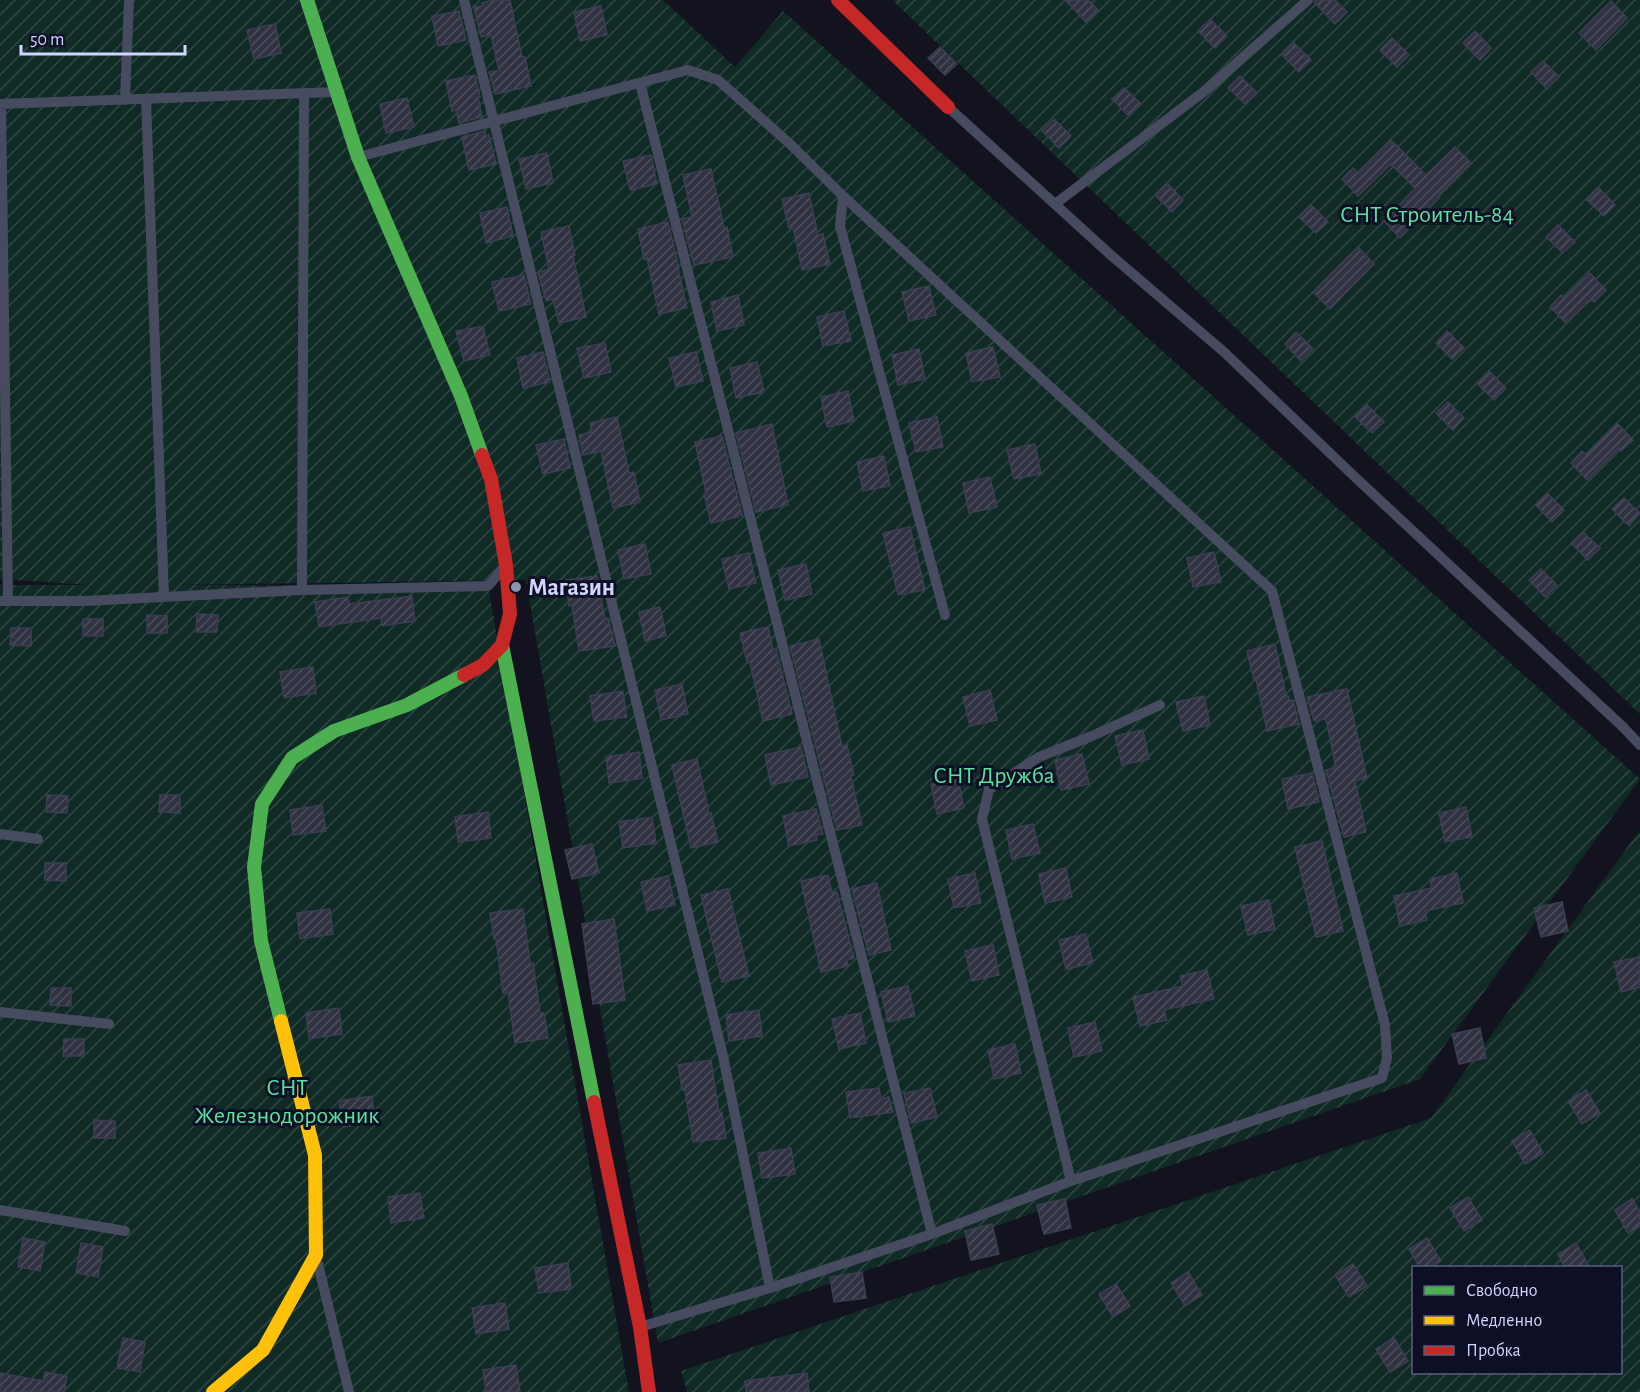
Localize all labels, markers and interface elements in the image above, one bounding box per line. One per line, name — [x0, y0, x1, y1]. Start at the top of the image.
scale bar — [21, 18, 184, 56]
text: 50 m — [30, 31, 64, 49]
park label: СНТ Строитель-84 — [1340, 203, 1514, 227]
place label: Магазин — [528, 576, 615, 600]
marker: Магазин — [509, 580, 523, 594]
park label: СНТ Дружба — [933, 764, 1055, 788]
park label: СНТ Железнодорожник — [195, 1076, 379, 1128]
legend — [1412, 1266, 1622, 1374]
text: Свободно — [1466, 1281, 1538, 1300]
text: Медленно — [1466, 1312, 1542, 1330]
text: Пробка — [1466, 1341, 1521, 1360]

